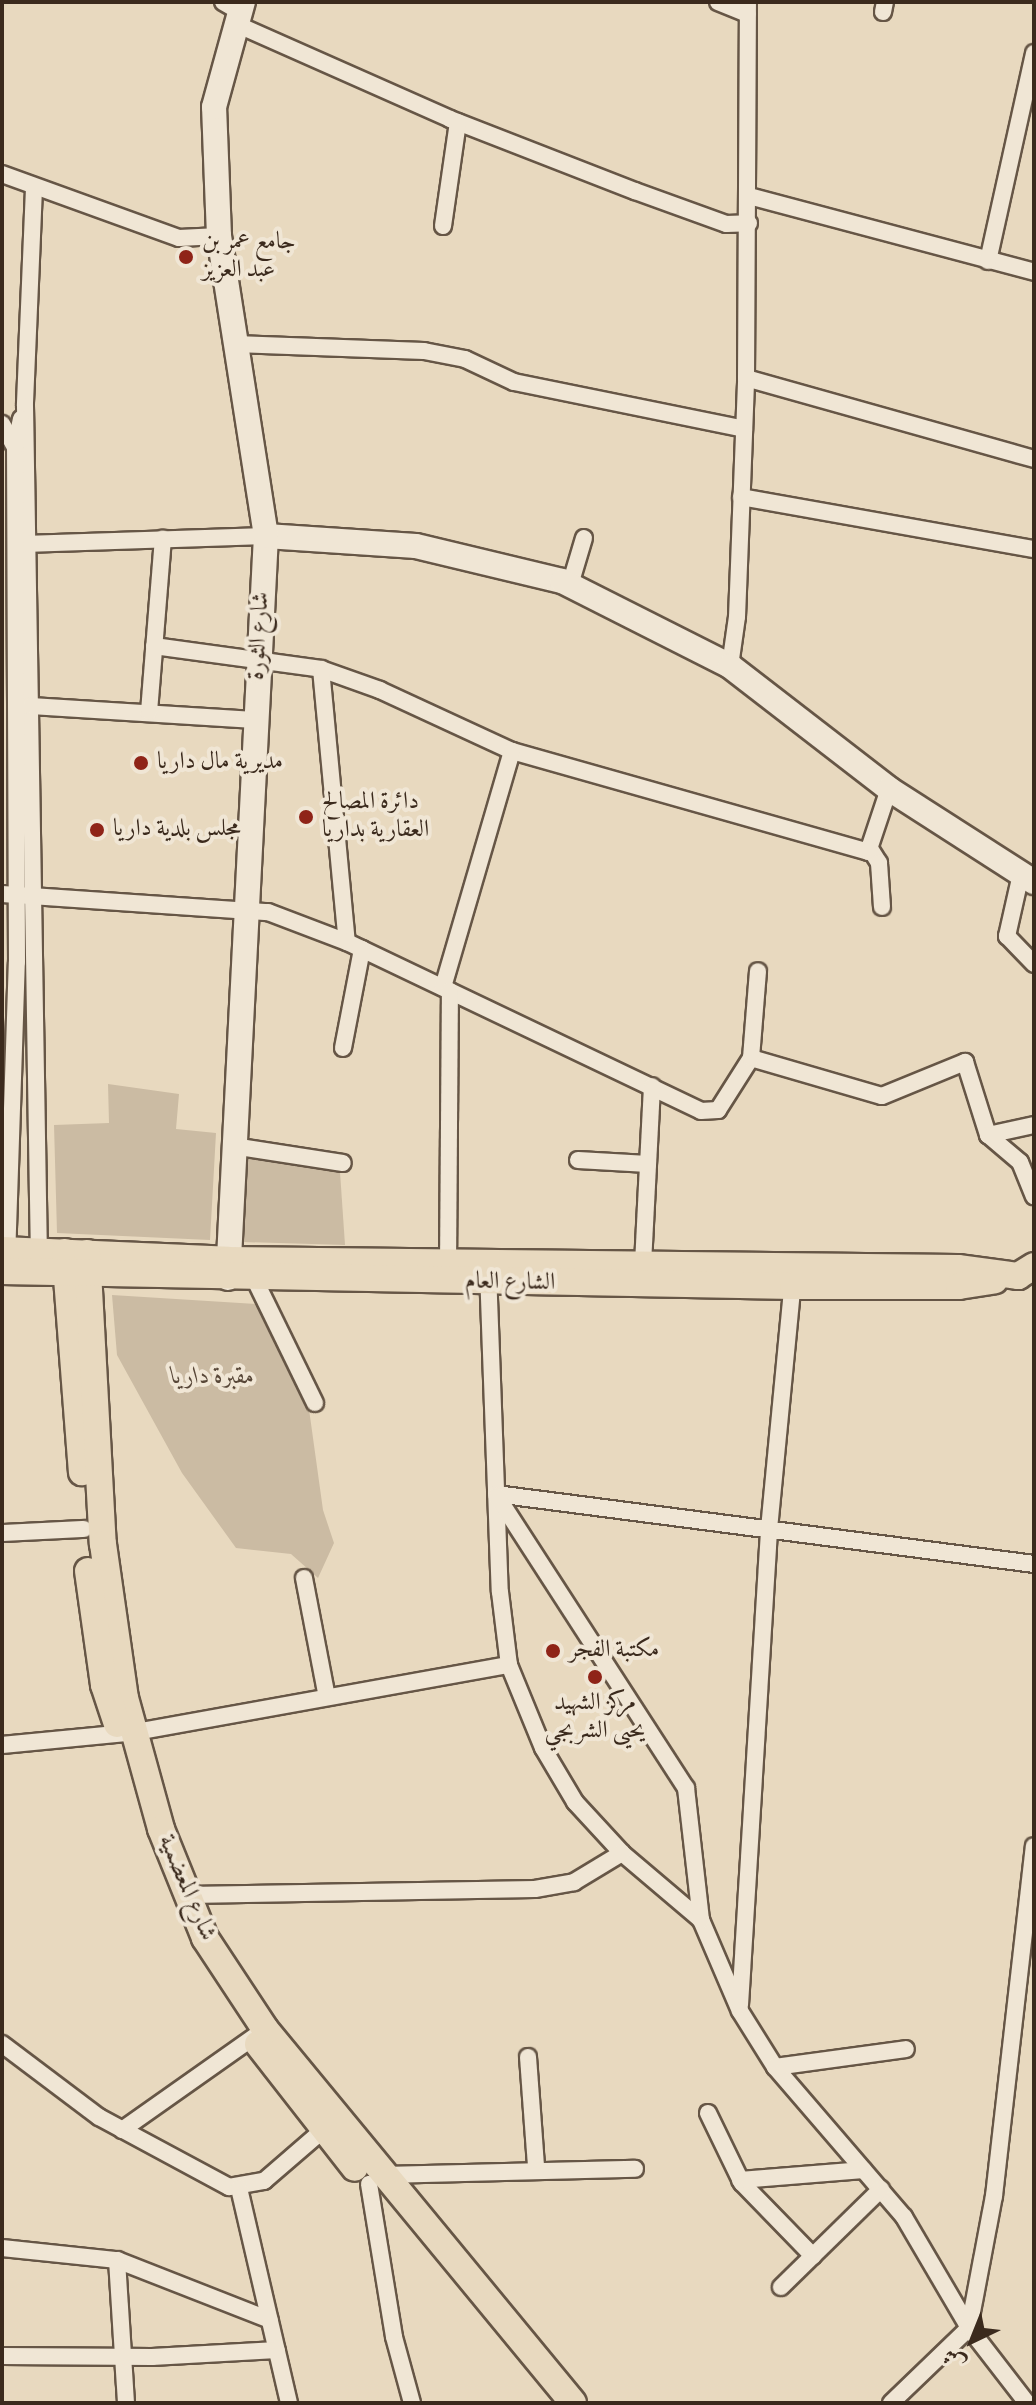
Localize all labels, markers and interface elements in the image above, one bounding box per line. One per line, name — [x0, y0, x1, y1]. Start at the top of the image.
place label: جامع عمر بن عبد العزيز — [202, 229, 296, 285]
marker: جامع عمر بن عبد العزيز — [177, 248, 195, 266]
street label: شارع الثورة — [243, 591, 277, 681]
place label: مديرية مال داريا — [157, 749, 283, 777]
marker: مديرية مال داريا — [132, 754, 150, 772]
place label: دائرة المصالح العقارية بداريا — [322, 789, 429, 845]
marker: دائرة المصالح العقارية بداريا — [297, 808, 315, 826]
place label: مجلس بلدية داريا — [113, 816, 241, 844]
marker: مجلس بلدية داريا — [88, 821, 106, 839]
street label: الشارع العام — [465, 1268, 555, 1298]
park label: مقبرة داريا — [171, 1364, 255, 1392]
place label: مكتبة الفجر — [569, 1637, 659, 1665]
marker: مكتبة الفجر — [544, 1642, 562, 1660]
marker: مركز الشهيد يحيى الشربجي — [586, 1668, 604, 1686]
place label: مركز الشهيد يحيى الشربجي — [545, 1690, 645, 1746]
street label: شارع المعضمية — [151, 1831, 221, 1945]
north arrow — [932, 2301, 1012, 2381]
text: ش — [937, 2340, 974, 2378]

